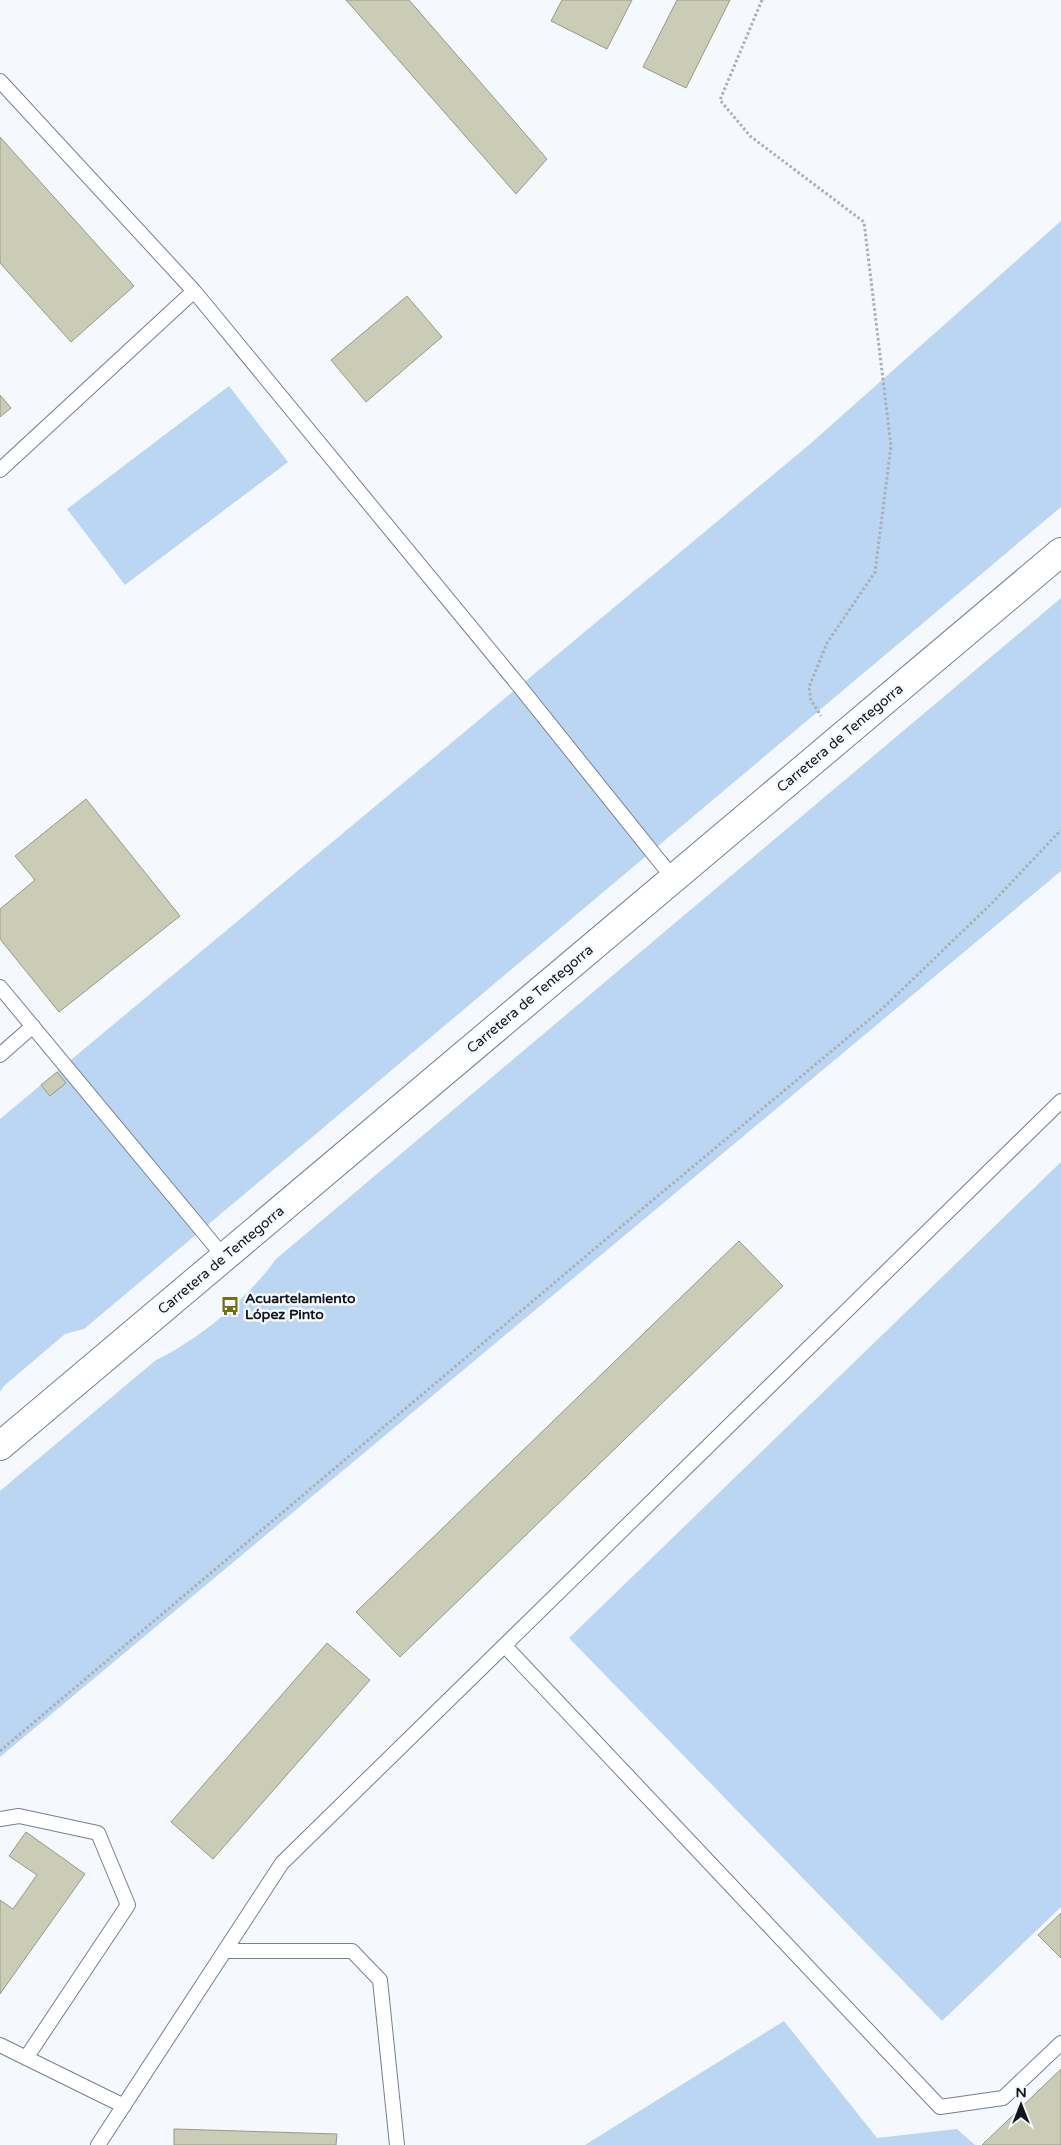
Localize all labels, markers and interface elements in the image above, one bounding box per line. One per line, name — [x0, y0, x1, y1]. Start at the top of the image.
street label: Carretera de Tentegorra — [773, 680, 907, 796]
street label: Carretera de Tentegorra — [463, 941, 597, 1057]
street label: Carretera de Tentegorra — [154, 1202, 288, 1318]
place label: Acuartelamiento López Pinto — [245, 1290, 356, 1323]
bus stop icon: Acuartelamiento López Pinto — [219, 1295, 241, 1317]
north arrow — [996, 2080, 1046, 2130]
text: N — [1015, 2084, 1027, 2101]

